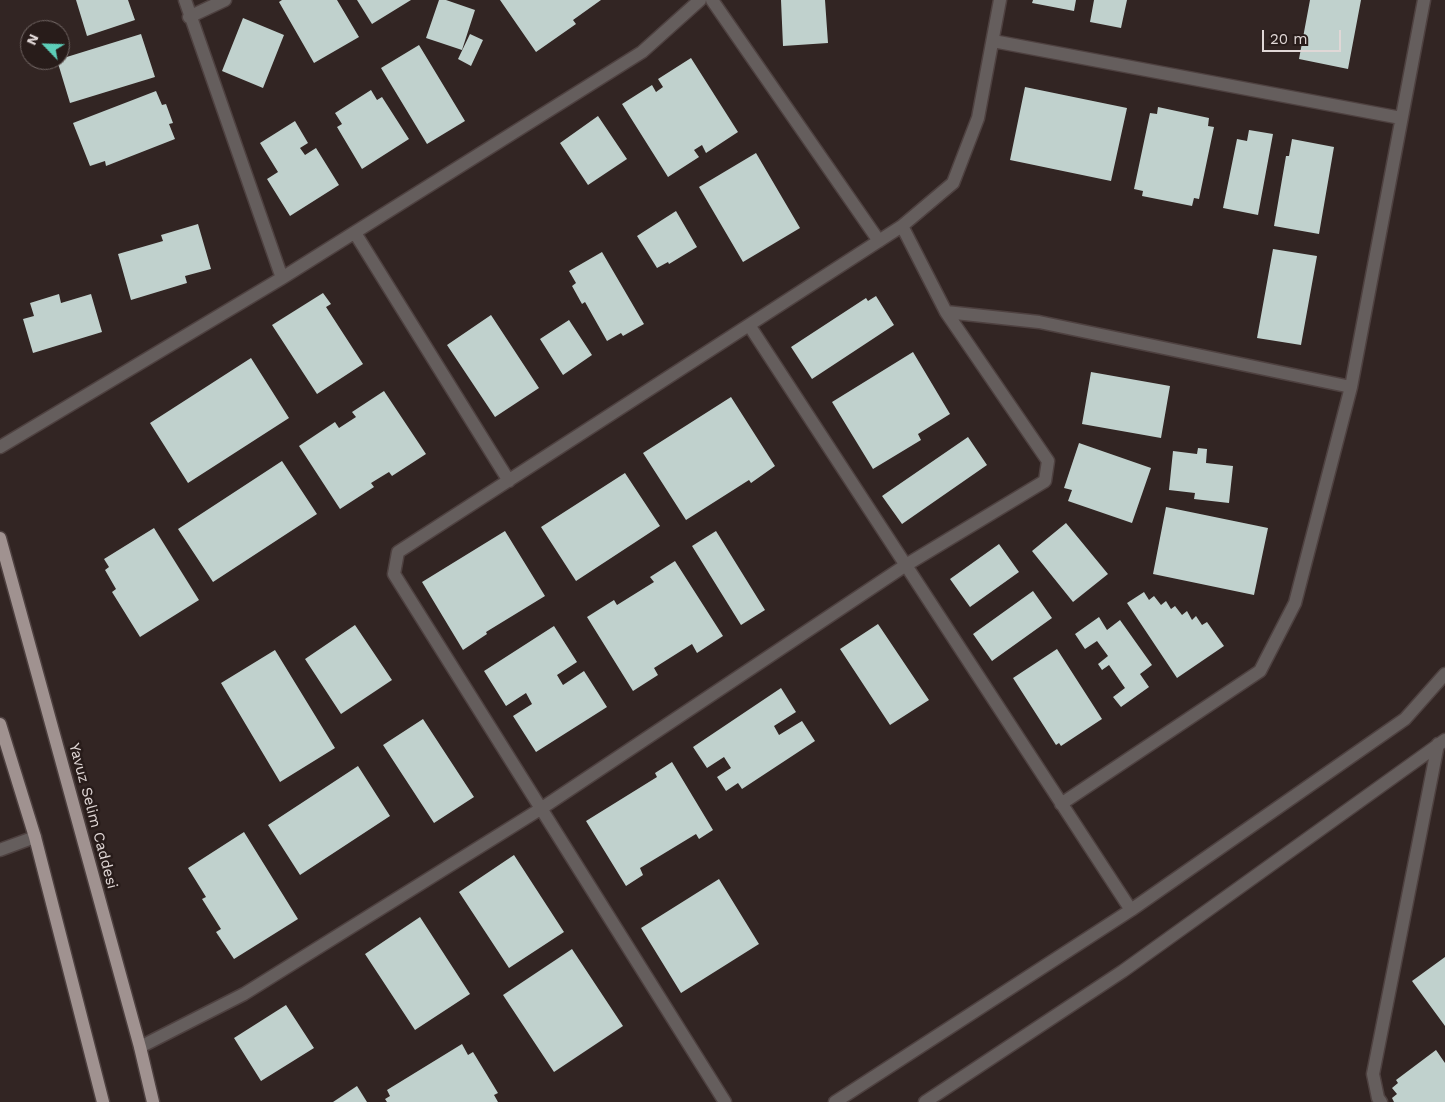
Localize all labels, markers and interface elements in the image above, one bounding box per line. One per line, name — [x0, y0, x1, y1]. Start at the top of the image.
north arrow — [20, 20, 70, 70]
scale bar — [1265, 20, 1344, 52]
text: 20 m — [1270, 30, 1308, 48]
text: N — [23, 31, 42, 47]
street label: Yavuz Selim Caddesi — [65, 741, 121, 891]

